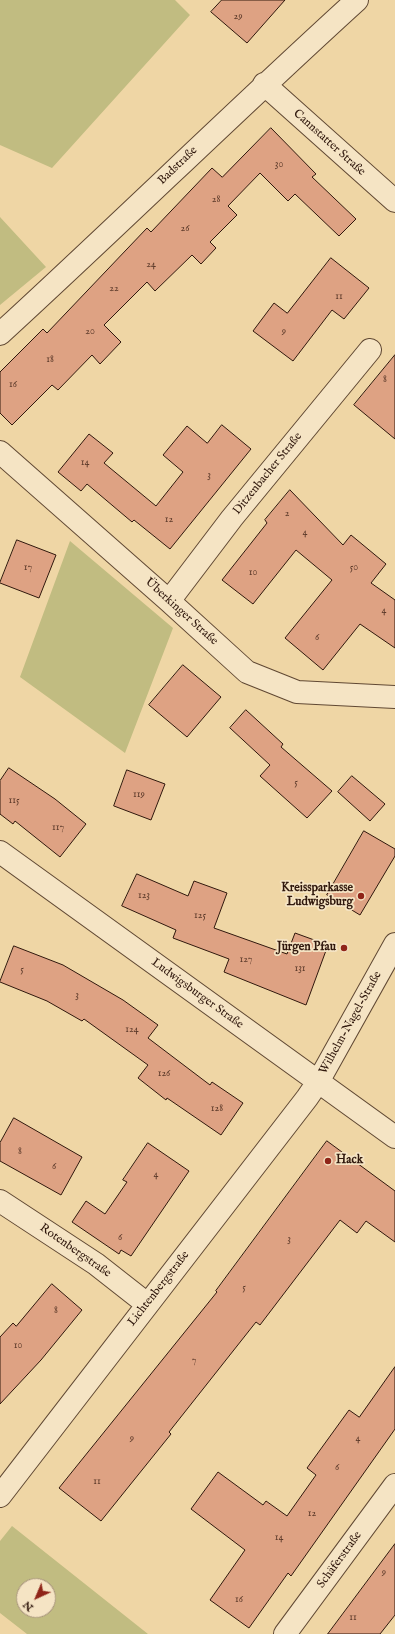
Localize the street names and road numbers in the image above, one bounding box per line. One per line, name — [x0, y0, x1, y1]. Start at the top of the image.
street label: Cannstatter Straße — [290, 107, 368, 179]
street label: Badstraße — [155, 144, 201, 188]
street label: Ditzenbacher Straße — [230, 430, 306, 518]
street label: Überkinger Straße — [141, 575, 221, 649]
street label: Ludwigsburger Straße — [148, 956, 246, 1032]
street label: Wilhelm-Nagel-Straße — [317, 969, 385, 1077]
street label: Rotenbergstraße — [36, 1221, 114, 1281]
street label: Lichtenbergstraße — [125, 1248, 193, 1330]
street label: Schäferstraße — [315, 1529, 365, 1591]

